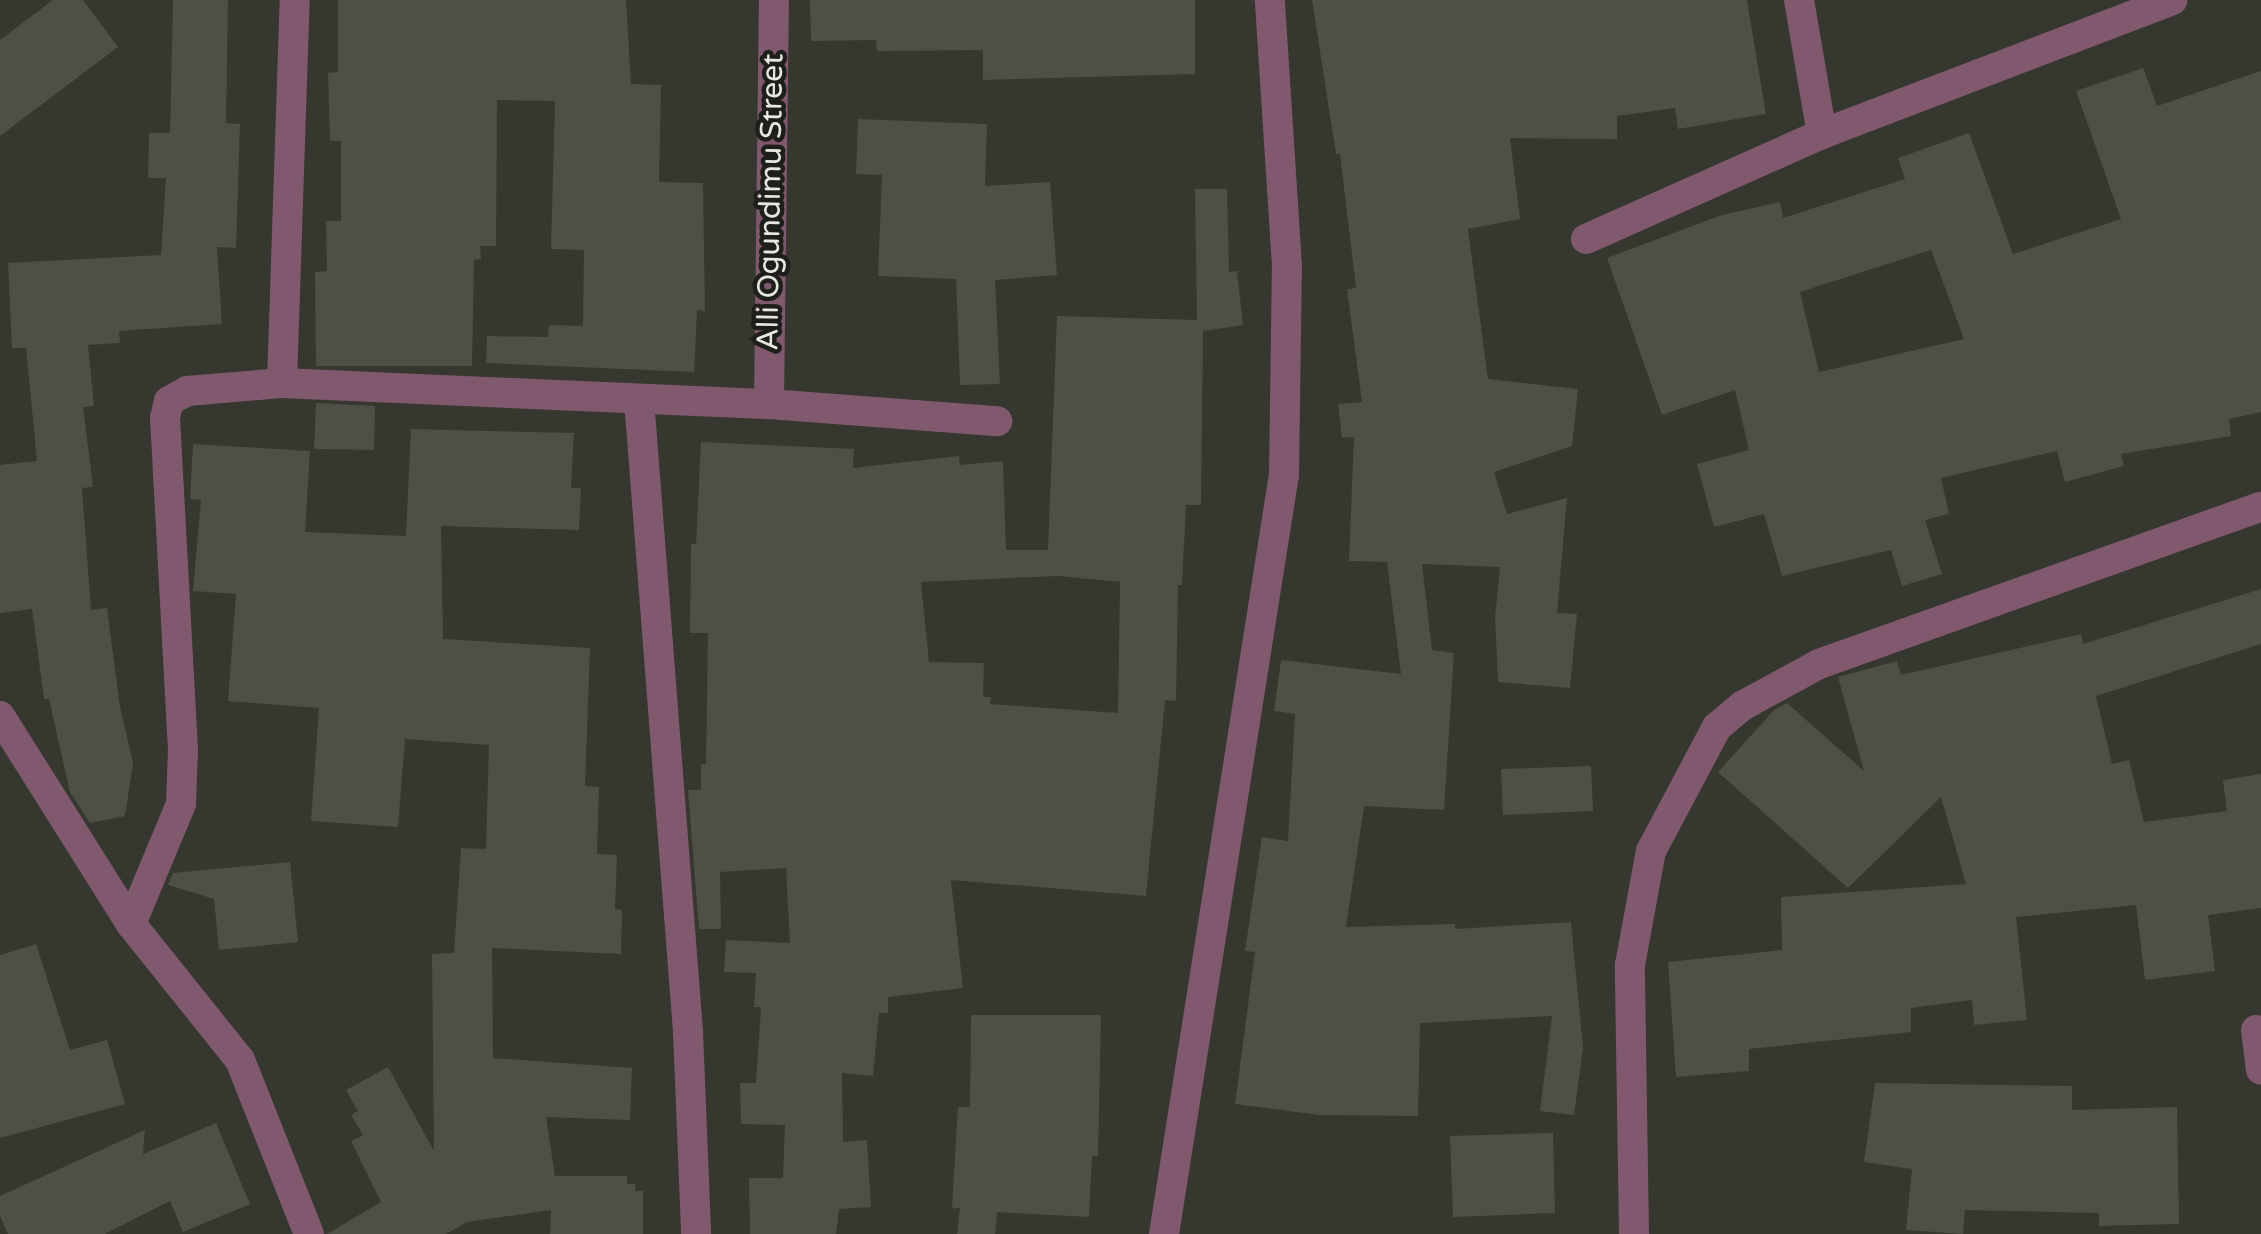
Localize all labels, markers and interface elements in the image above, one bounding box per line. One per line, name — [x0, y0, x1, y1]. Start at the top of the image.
street label: Alli Ogundimu Street — [750, 53, 792, 351]

